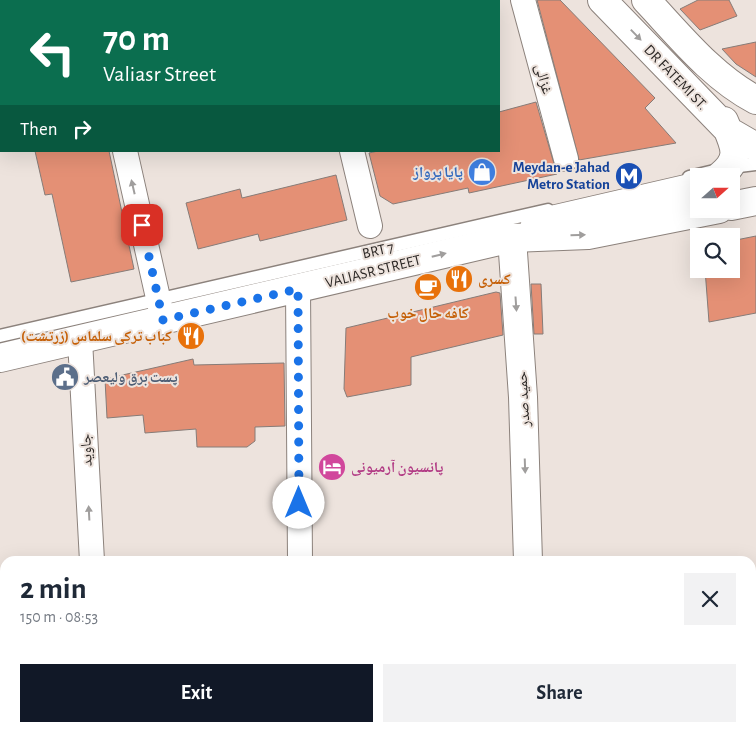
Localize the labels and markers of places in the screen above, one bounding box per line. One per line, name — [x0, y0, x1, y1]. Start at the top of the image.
shop icon: پایا پرواز — [467, 157, 497, 187]
place label: Meydan-e Jahad Metro Station — [513, 160, 610, 192]
metro station icon: Meydan-e Jahad Metro Station — [614, 161, 644, 191]
place label: پایا پرواز — [412, 165, 463, 181]
pin — [121, 204, 163, 246]
restaurant icon: كسرى — [444, 264, 474, 294]
cafe icon: کافه حال خوب — [413, 272, 443, 302]
place label: كسرى — [478, 272, 511, 288]
place label: کافه حال خوب — [387, 306, 469, 322]
restaurant icon: کباب ترکی سلماس (زرتشت) — [176, 321, 206, 351]
place label: کباب ترکی سلماس (زرتشت) — [21, 329, 172, 345]
public building icon: پست برق ولیعصر — [50, 362, 80, 392]
place label: پست برق ولیعصر — [83, 370, 178, 386]
hotel icon: پانسیون آرمیونی — [317, 452, 347, 482]
place label: پانسیون آرمیونی — [351, 459, 443, 476]

